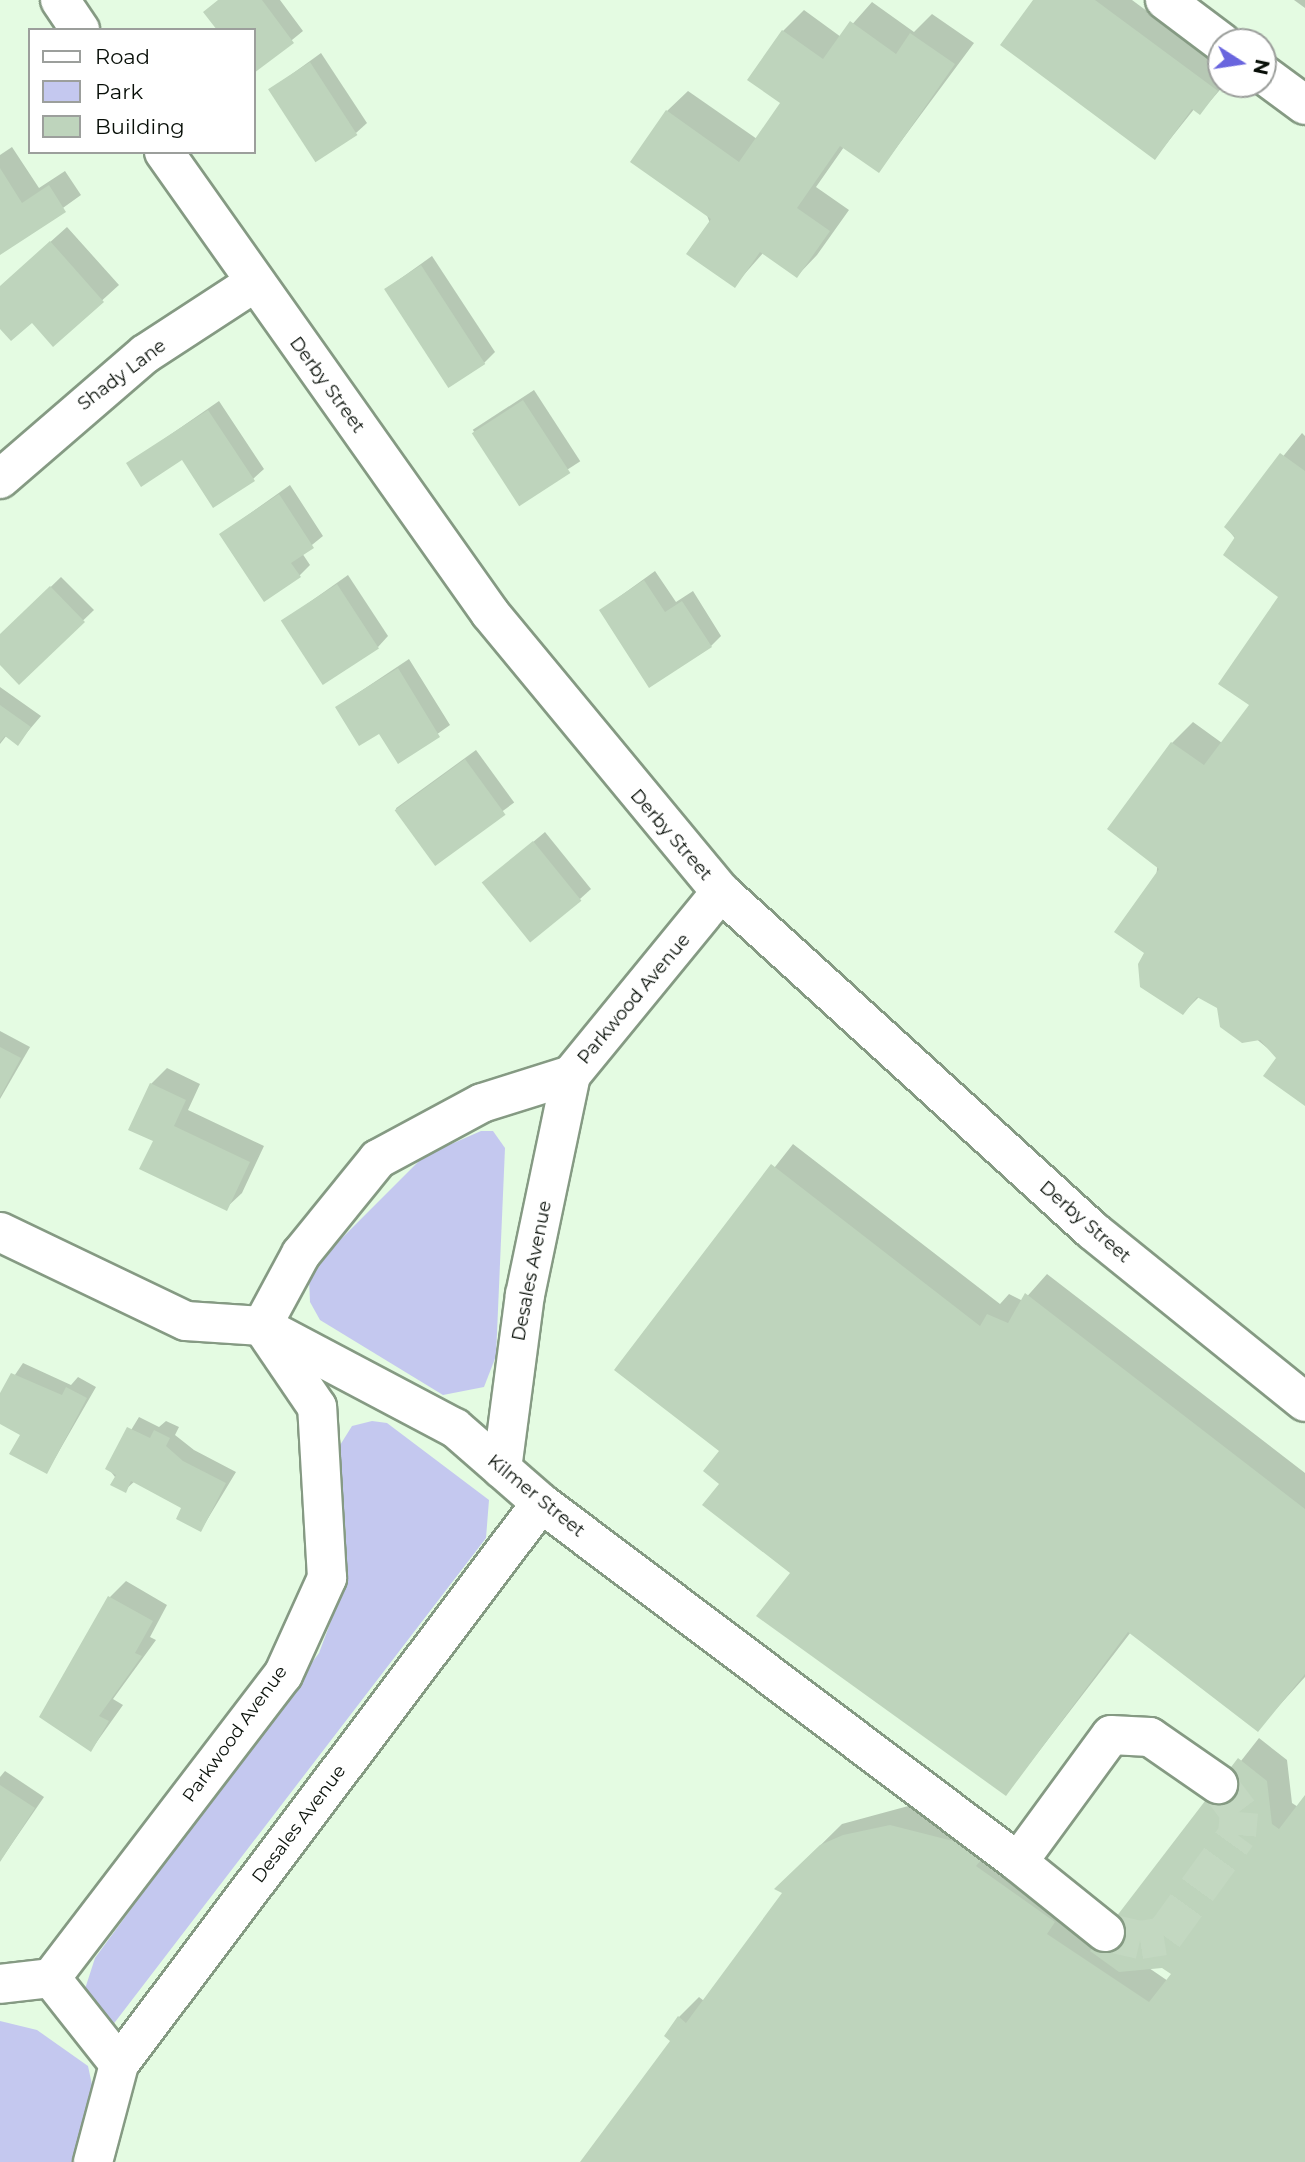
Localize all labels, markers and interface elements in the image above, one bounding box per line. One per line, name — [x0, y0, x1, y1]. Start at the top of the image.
legend — [28, 28, 256, 154]
north arrow — [1207, 28, 1277, 98]
text: Road — [95, 44, 150, 69]
text: N — [1248, 57, 1274, 77]
text: Park — [95, 79, 143, 104]
text: Building — [95, 114, 185, 139]
street label: Derby Street — [285, 333, 369, 437]
street label: Shady Lane — [74, 335, 170, 415]
street label: Derby Street — [626, 785, 716, 885]
street label: Parkwood Avenue — [573, 929, 695, 1069]
street label: Derby Street — [1035, 1177, 1135, 1267]
street label: Desales Avenue — [508, 1199, 556, 1343]
street label: Kilmer Street — [483, 1450, 589, 1542]
street label: Parkwood Avenue — [178, 1661, 292, 1807]
street label: Desales Avenue — [248, 1761, 350, 1887]

